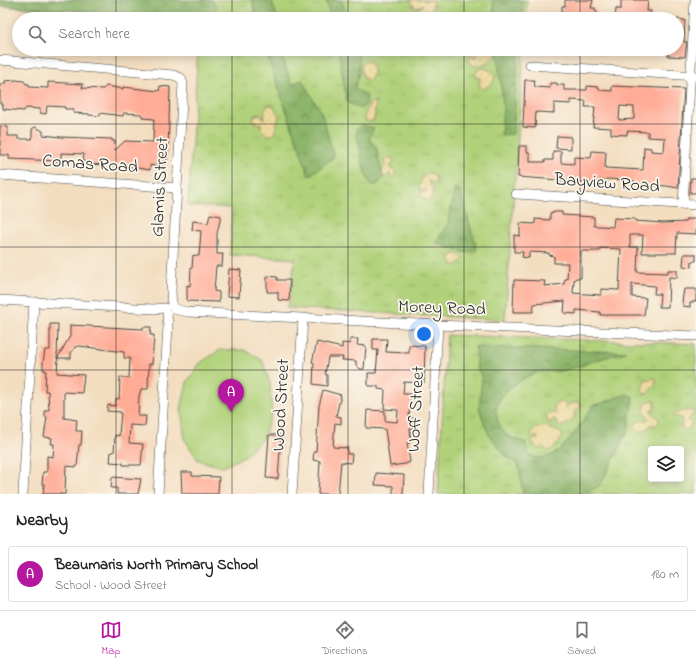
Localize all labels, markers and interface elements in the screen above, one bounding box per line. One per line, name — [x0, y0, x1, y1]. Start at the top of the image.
search box — [12, 12, 684, 56]
icon: search — [26, 23, 48, 45]
text: Search here — [58, 23, 130, 45]
street label: Glamis Street — [145, 136, 177, 238]
street label: Comas Road — [41, 149, 139, 181]
street label: Bayview Road — [552, 167, 661, 201]
street label: Morey Road — [398, 294, 486, 324]
your location — [414, 324, 434, 344]
street label: Wood Street — [267, 358, 297, 452]
street label: Woff Street — [402, 365, 432, 453]
pin: A — [218, 379, 244, 412]
map controls — [648, 446, 684, 482]
button: layers — [648, 446, 684, 482]
text: Nearby — [16, 508, 68, 533]
text: Beaumaris North Primary School — [55, 554, 258, 576]
text: A — [26, 565, 34, 584]
text: 180 m — [651, 565, 679, 584]
text: School · Wood Street — [55, 576, 167, 595]
tab: Map — [100, 619, 122, 659]
tab: Directions — [322, 619, 367, 659]
tab: Saved — [567, 619, 596, 659]

